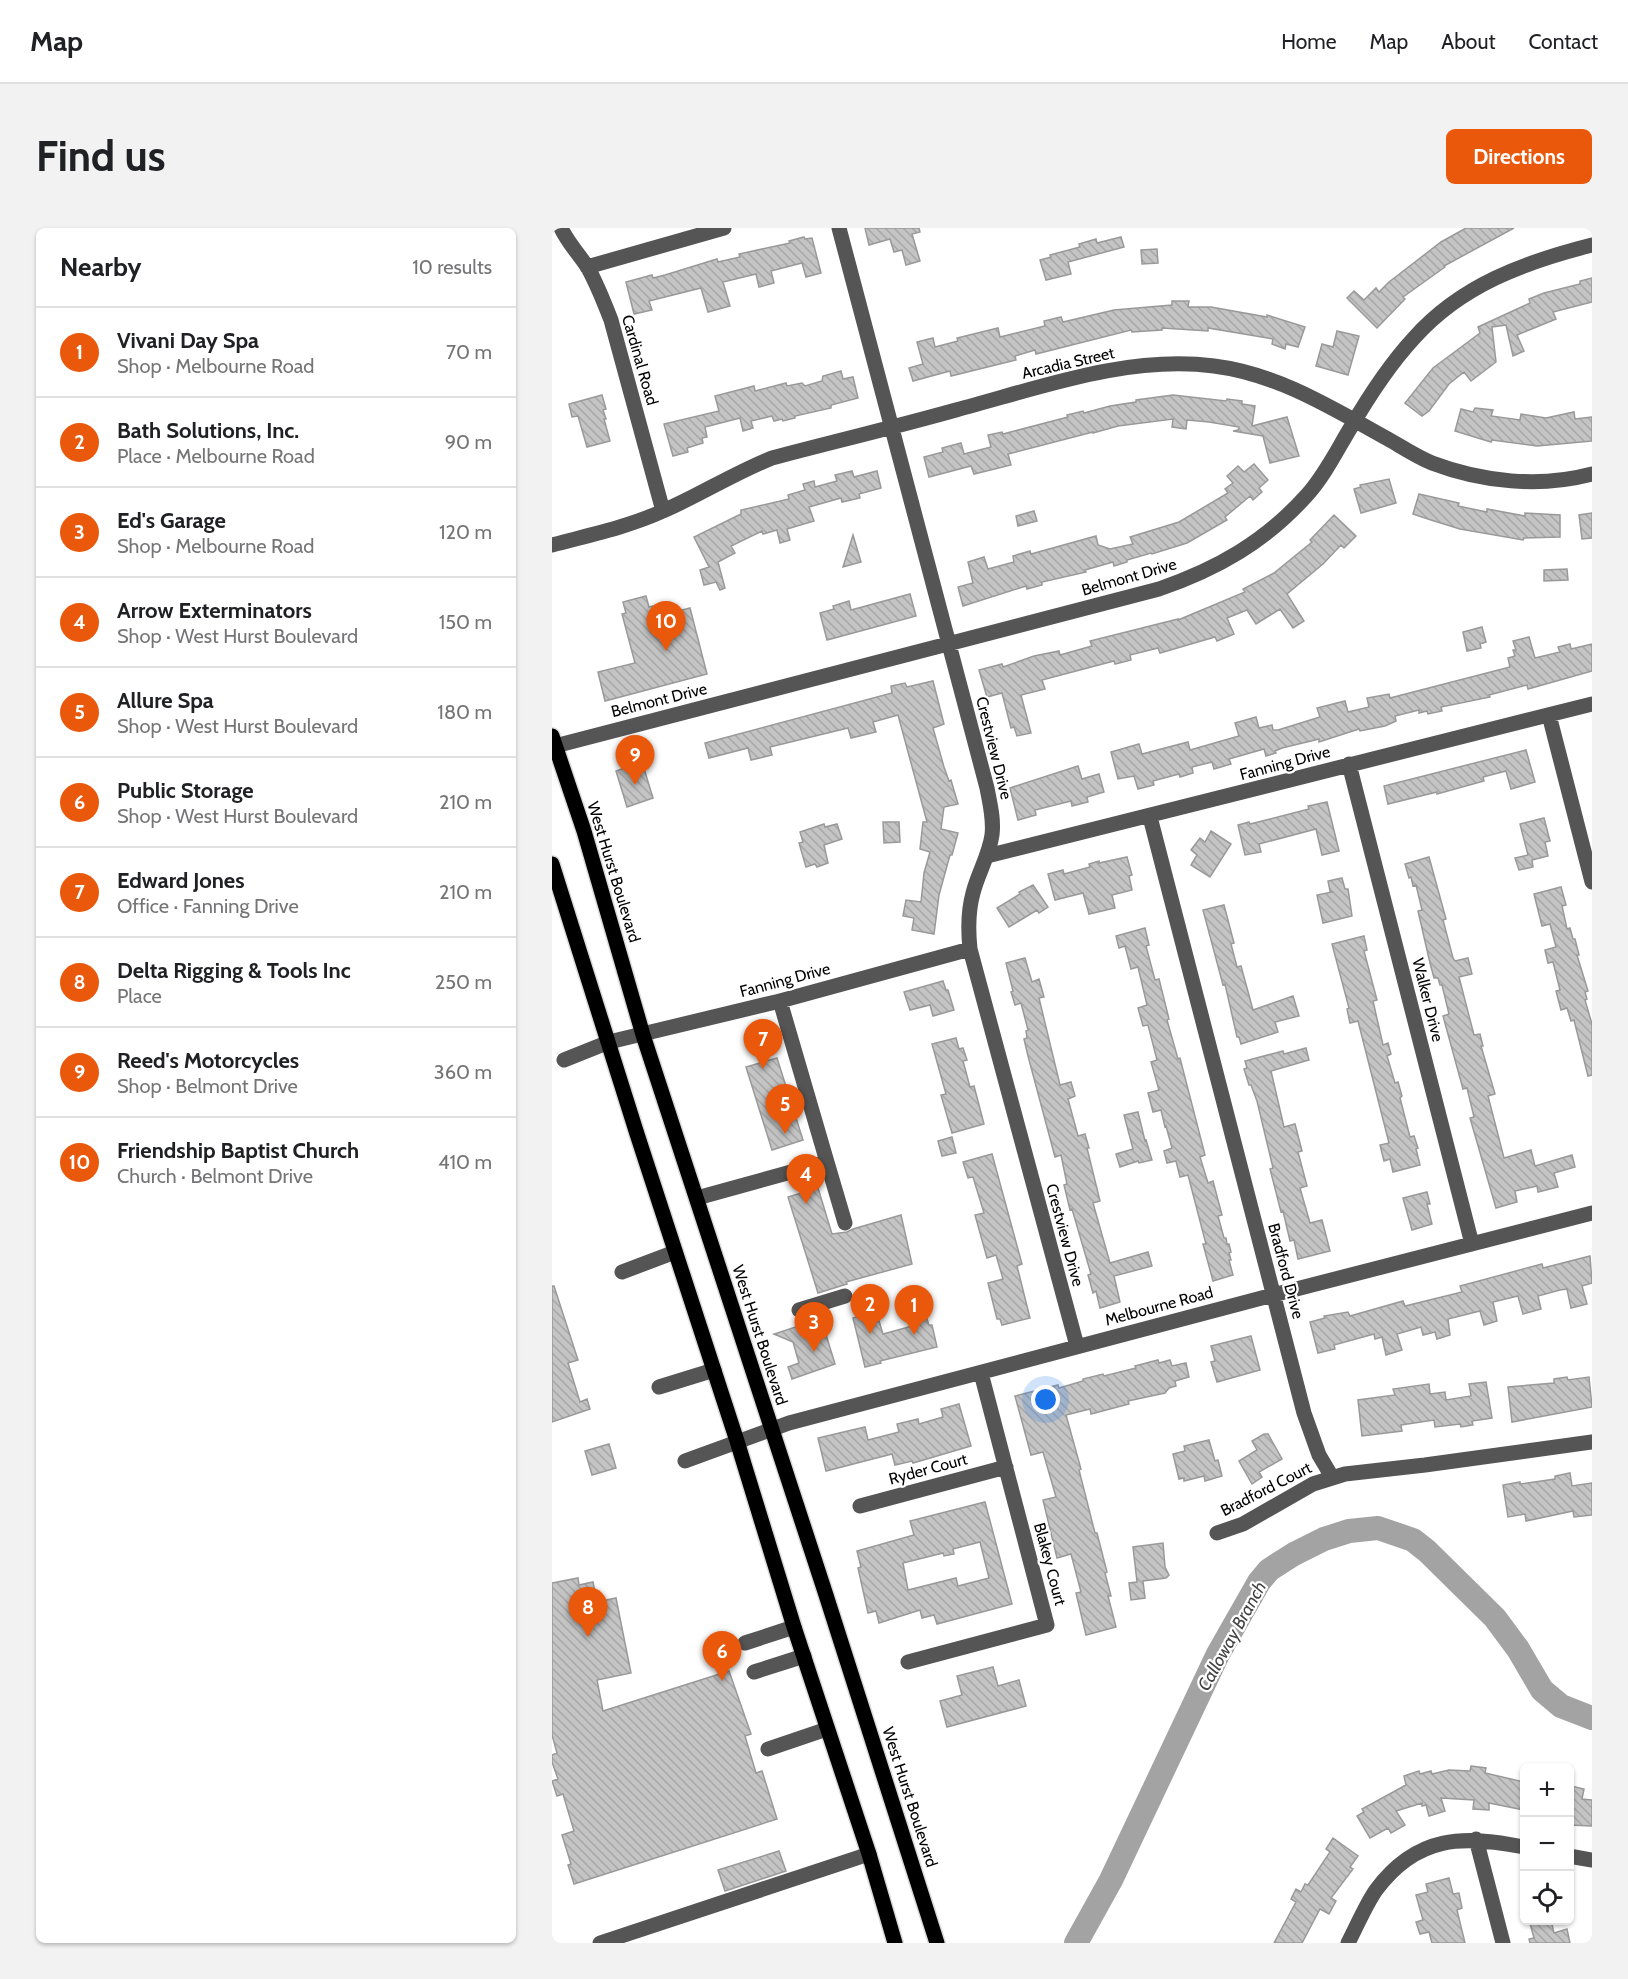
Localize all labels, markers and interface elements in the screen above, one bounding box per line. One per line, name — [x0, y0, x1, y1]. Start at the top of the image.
text: Map — [30, 24, 83, 58]
text: Home — [1281, 29, 1337, 54]
text: Map — [1370, 29, 1408, 54]
text: About — [1441, 29, 1495, 54]
text: Contact — [1528, 29, 1598, 54]
button: Directions — [1446, 129, 1592, 184]
text: Find us — [36, 130, 165, 182]
text: Nearby — [60, 251, 141, 283]
text: 10 results — [412, 255, 492, 279]
street label: Cardinal Road — [618, 313, 662, 407]
text: Vivani Day Spa — [117, 327, 259, 354]
text: 1 — [76, 340, 83, 364]
text: 70 m — [446, 340, 492, 364]
street label: Arcadia Street — [1020, 343, 1117, 383]
text: Shop · Melbourne Road — [117, 354, 314, 378]
text: Bath Solutions, Inc. — [117, 417, 299, 444]
text: 2 — [74, 430, 85, 454]
text: 90 m — [445, 430, 492, 454]
text: Place · Melbourne Road — [117, 444, 315, 468]
text: Ed's Garage — [117, 507, 226, 534]
text: 3 — [74, 520, 85, 544]
text: 120 m — [439, 520, 492, 544]
text: Shop · Melbourne Road — [117, 534, 314, 558]
street label: Belmont Drive — [1079, 554, 1179, 600]
text: Arrow Exterminators — [117, 597, 312, 624]
pin: 10 — [646, 602, 686, 651]
text: 4 — [73, 610, 86, 634]
text: 150 m — [439, 610, 492, 634]
text: Shop · West Hurst Boulevard — [117, 624, 358, 648]
street label: Belmont Drive — [609, 679, 709, 721]
text: Allure Spa — [117, 687, 214, 714]
street label: Crestview Drive — [972, 695, 1016, 801]
text: 5 — [74, 700, 85, 724]
text: 180 m — [437, 700, 492, 724]
text: Shop · West Hurst Boulevard — [117, 714, 358, 738]
pin: 9 — [616, 736, 655, 785]
street label: Fanning Drive — [1238, 742, 1332, 784]
text: Public Storage — [117, 777, 254, 804]
text: 6 — [74, 790, 85, 814]
text: 210 m — [439, 790, 492, 814]
street label: West Hurst Boulevard — [584, 799, 644, 945]
text: Shop · West Hurst Boulevard — [117, 804, 358, 828]
text: Edward Jones — [117, 867, 244, 894]
text: 7 — [74, 880, 85, 904]
text: 210 m — [439, 880, 492, 904]
text: Office · Fanning Drive — [117, 894, 299, 918]
street label: Walker Drive — [1408, 956, 1448, 1044]
text: Delta Rigging & Tools Inc — [117, 957, 351, 984]
street label: Fanning Drive — [738, 959, 832, 1001]
text: 8 — [73, 970, 86, 994]
text: 250 m — [435, 970, 492, 994]
text: Place — [117, 984, 162, 1008]
pin: 7 — [744, 1020, 782, 1069]
text: Reed's Motorcycles — [117, 1047, 299, 1074]
text: 9 — [74, 1060, 85, 1084]
text: 360 m — [434, 1060, 492, 1084]
text: Shop · Belmont Drive — [117, 1074, 298, 1098]
pin: 5 — [766, 1084, 804, 1134]
text: Friendship Baptist Church — [117, 1137, 359, 1164]
text: 10 — [69, 1150, 90, 1174]
text: 410 m — [438, 1150, 492, 1174]
pin: 4 — [786, 1154, 826, 1204]
text: Church · Belmont Drive — [117, 1164, 313, 1188]
street label: Crestview Drive — [1042, 1182, 1088, 1288]
street label: Bradford Drive — [1264, 1221, 1308, 1321]
street label: West Hurst Boulevard — [728, 1263, 792, 1407]
street label: Melbourne Road — [1103, 1282, 1215, 1330]
pin: 2 — [850, 1284, 890, 1334]
pin: 1 — [894, 1286, 934, 1335]
pin: 3 — [794, 1302, 834, 1352]
your location — [1031, 1385, 1060, 1414]
street label: Ryder Court — [887, 1449, 970, 1489]
street label: Bradford Court — [1217, 1458, 1315, 1520]
street label: Blakey Court — [1030, 1521, 1070, 1608]
water label: Calloway Branch — [1193, 1577, 1271, 1695]
pin: 8 — [568, 1588, 608, 1637]
pin: 6 — [702, 1632, 742, 1681]
street label: West Hurst Boulevard — [878, 1725, 942, 1869]
map controls — [1520, 1763, 1574, 1925]
button: + — [1520, 1763, 1574, 1817]
button: − — [1520, 1817, 1574, 1871]
button: locate — [1520, 1871, 1574, 1925]

